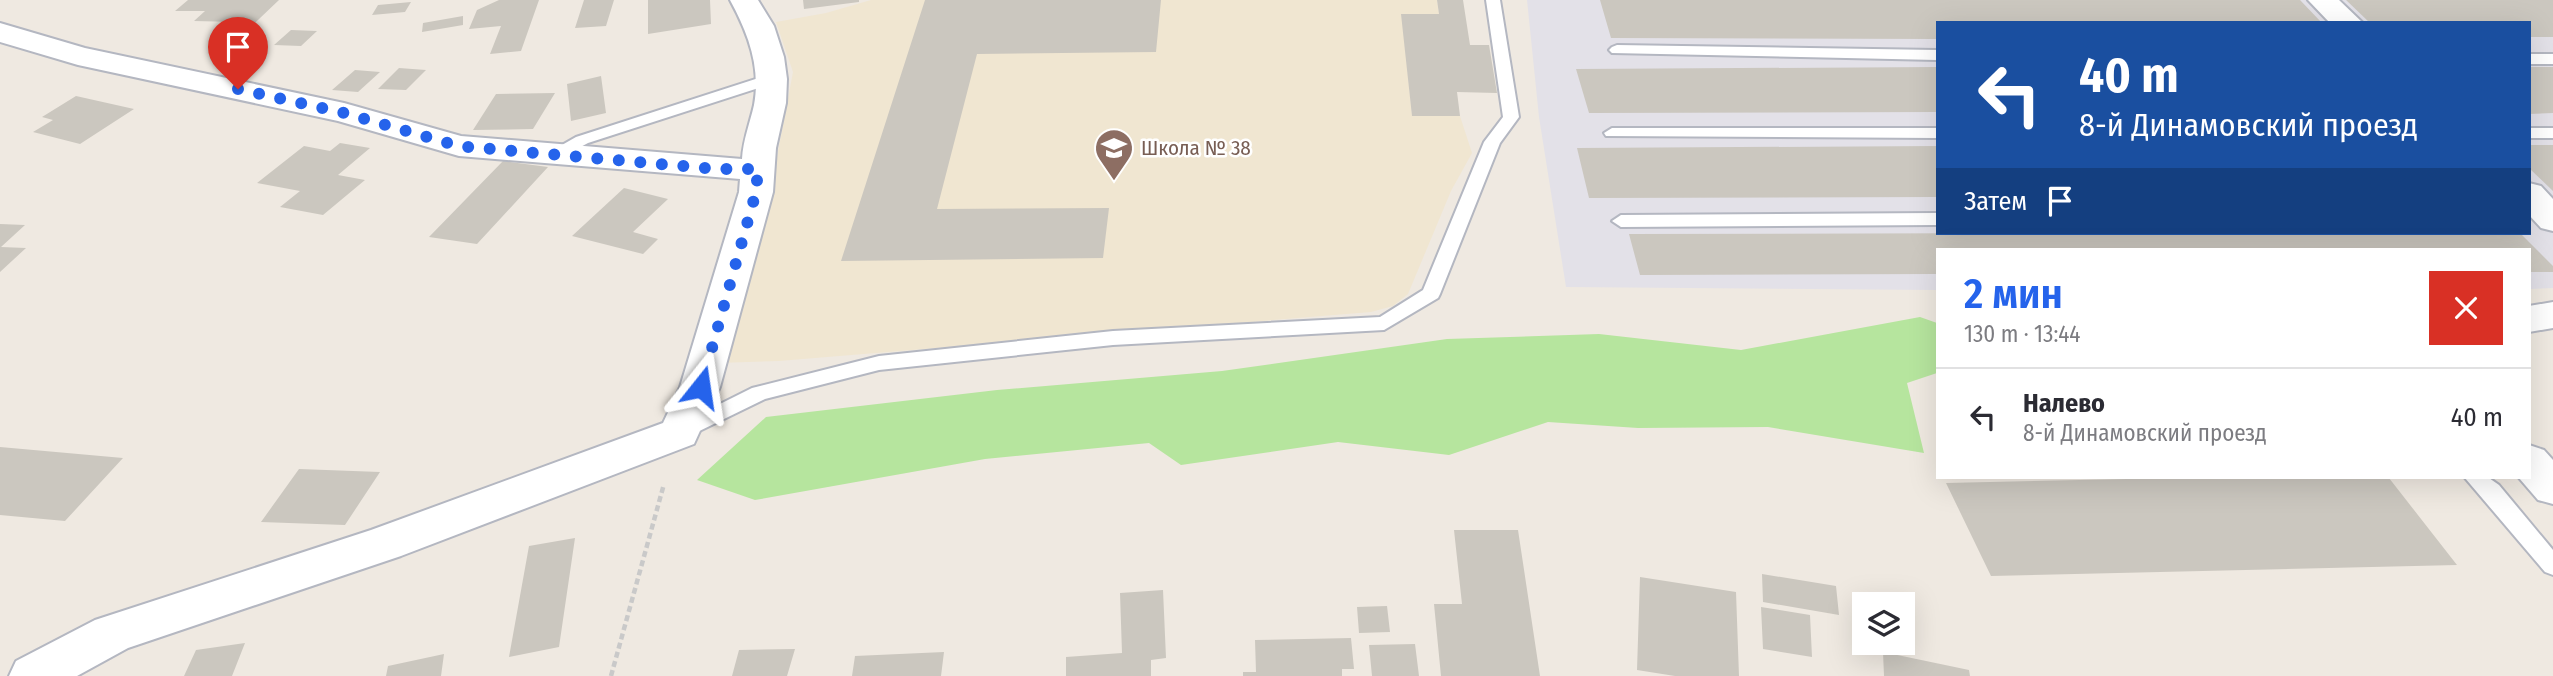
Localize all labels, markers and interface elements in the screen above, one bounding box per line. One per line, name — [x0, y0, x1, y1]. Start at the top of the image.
pin — [208, 17, 268, 89]
icon: arrive — [219, 28, 257, 66]
text: 40 m — [2079, 46, 2179, 105]
icon: left — [1964, 49, 2055, 140]
text: 8-й Динамовский проезд — [2079, 106, 2418, 144]
school or university icon: Школа № 38 — [1093, 127, 1135, 182]
place label: Школа № 38 — [1141, 135, 1251, 161]
icon: arrive — [2041, 182, 2079, 220]
text: Затем — [1964, 186, 2027, 217]
text: 2 мин — [1964, 269, 2063, 319]
button: close — [2429, 271, 2503, 345]
text: 130 m · 13:44 — [1964, 320, 2080, 348]
position arrow — [664, 350, 738, 424]
text: Налево — [2023, 388, 2105, 419]
icon: left — [1964, 398, 2002, 436]
text: 40 m — [2451, 402, 2503, 433]
text: 8-й Динамовский проезд — [2023, 419, 2267, 447]
map controls — [1852, 592, 1915, 655]
button: layers — [1852, 592, 1915, 655]

